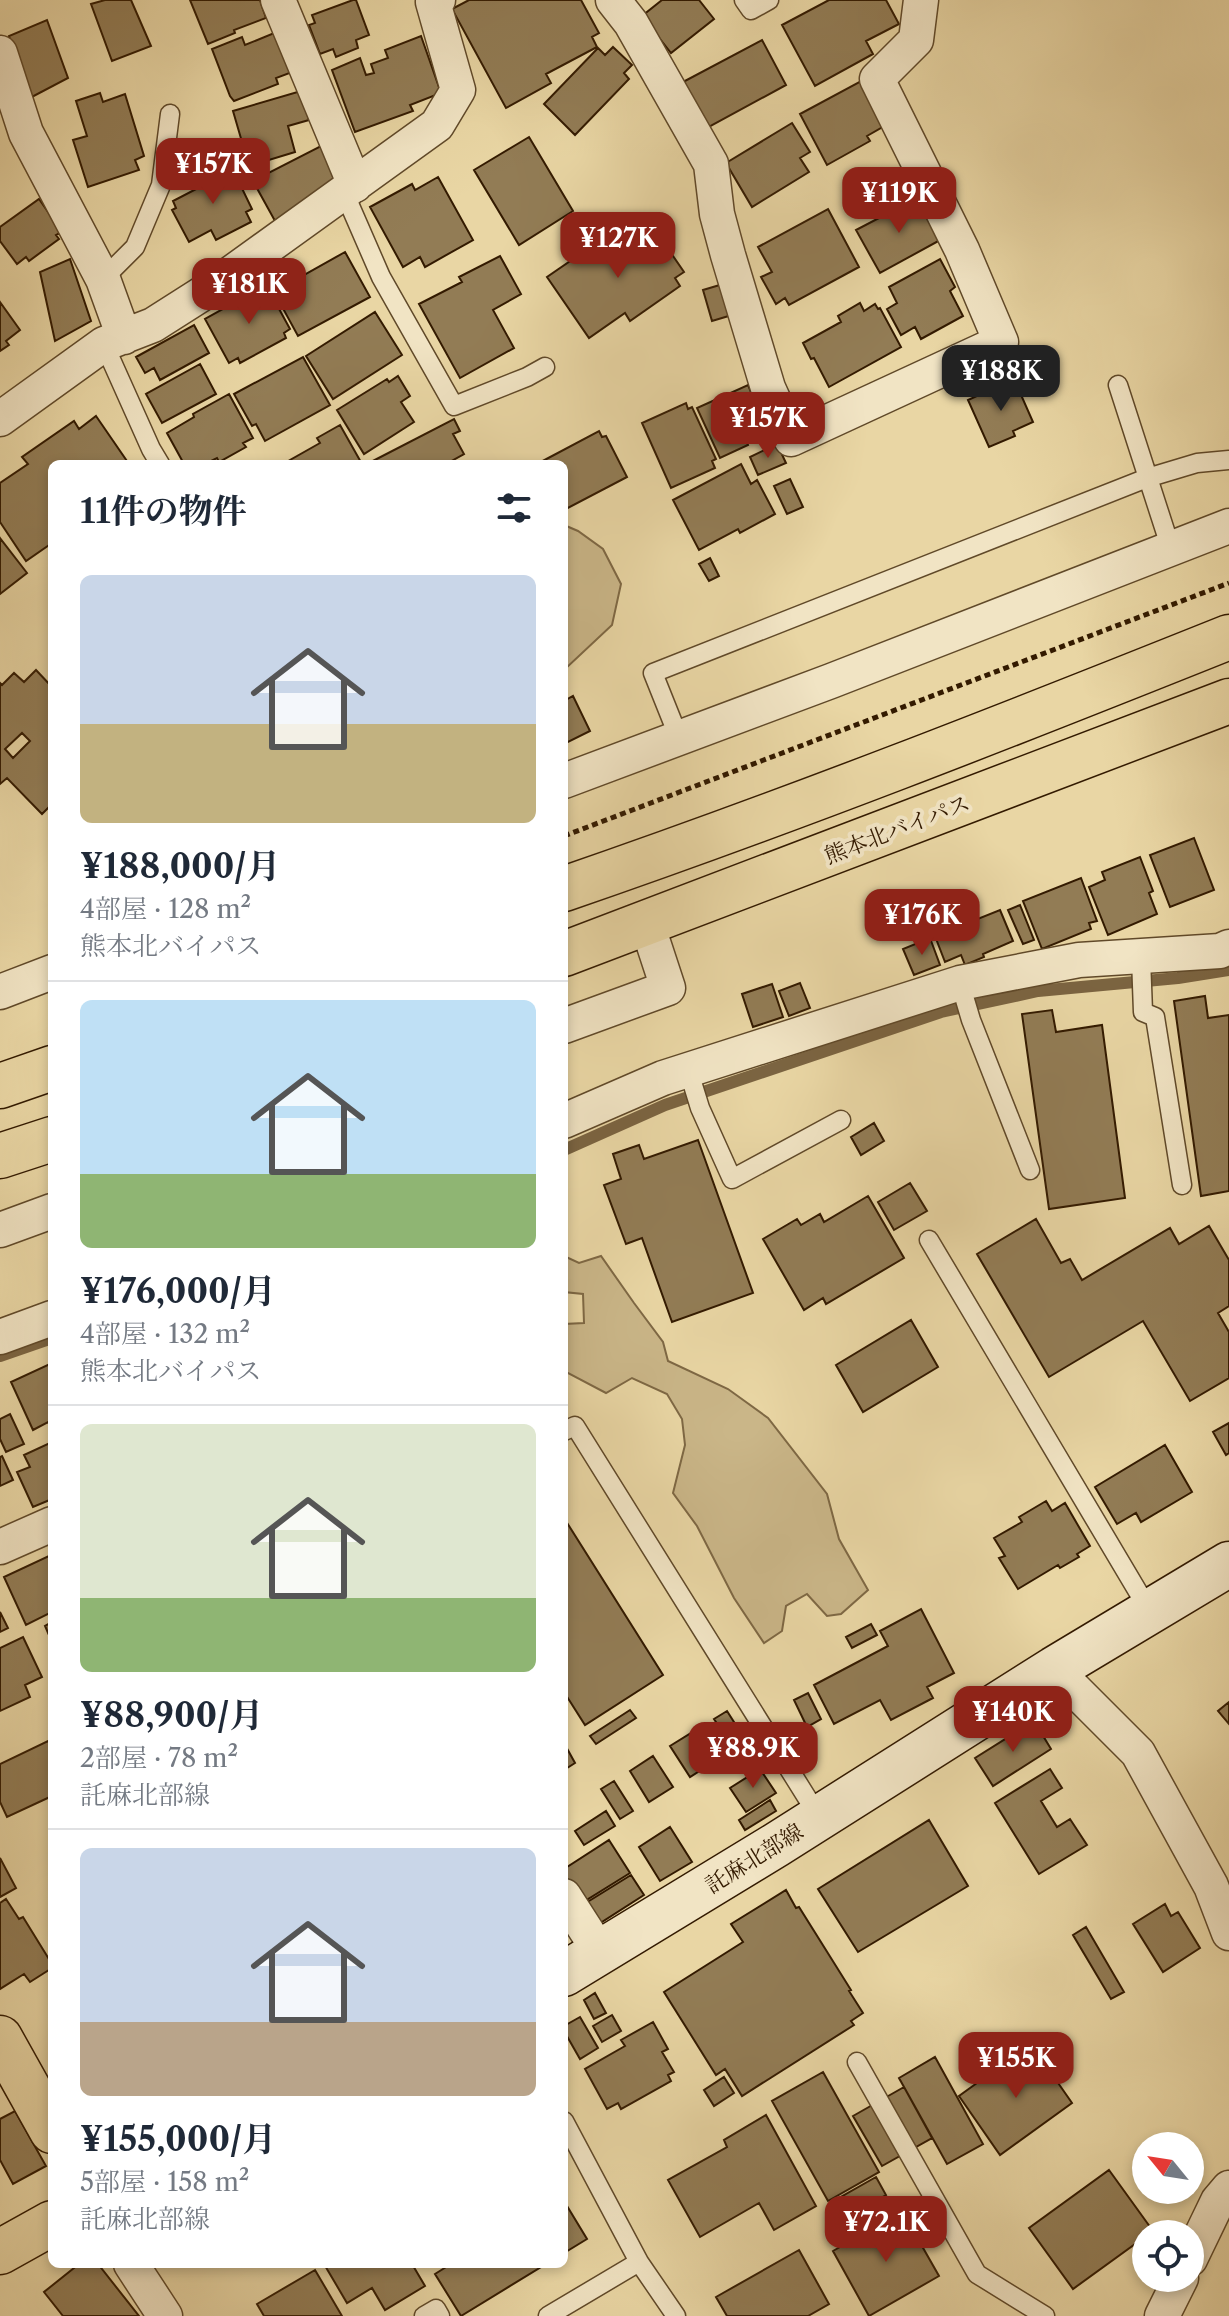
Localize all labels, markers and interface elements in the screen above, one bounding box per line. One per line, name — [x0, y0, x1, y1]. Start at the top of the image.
pin: ¥157K — [157, 138, 269, 206]
text: ¥157K — [174, 148, 252, 180]
pin: ¥119K — [843, 167, 955, 235]
text: ¥119K — [860, 177, 938, 209]
pin: ¥127K — [562, 212, 674, 280]
text: ¥127K — [578, 222, 658, 254]
pin: ¥181K — [193, 258, 305, 326]
text: ¥181K — [210, 268, 288, 300]
pin: ¥188K — [945, 345, 1057, 413]
text: ¥188K — [960, 355, 1042, 387]
pin: ¥157K — [712, 392, 824, 460]
text: ¥157K — [729, 402, 807, 434]
icon: filters — [492, 486, 536, 530]
text: 11件の物件 — [80, 490, 247, 532]
icon: home — [236, 627, 380, 771]
street label: 熊本北バイパス — [821, 789, 974, 870]
text: ¥188,000/月 — [80, 845, 281, 887]
pin: ¥176K — [866, 889, 978, 957]
text: 4部屋 · 128 m² — [80, 893, 251, 925]
text: ¥176K — [883, 899, 961, 931]
text: 熊本北バイパス — [80, 930, 261, 962]
icon: home — [236, 1052, 380, 1196]
text: ¥176,000/月 — [80, 1270, 276, 1312]
text: 4部屋 · 132 m² — [80, 1318, 250, 1350]
text: 熊本北バイパス — [80, 1355, 261, 1387]
icon: home — [236, 1476, 380, 1620]
pin: ¥140K — [957, 1686, 1069, 1754]
text: ¥88,900/月 — [80, 1694, 263, 1736]
text: ¥140K — [972, 1696, 1054, 1728]
pin: ¥88.9K — [688, 1722, 818, 1790]
text: ¥88.9K — [707, 1732, 799, 1764]
text: 2部屋 · 78 m² — [80, 1742, 238, 1774]
text: 託麻北部線 — [80, 1779, 210, 1811]
street label: 託麻北部線 — [700, 1818, 808, 1899]
icon: home — [236, 1900, 380, 2044]
pin: ¥155K — [960, 2032, 1072, 2100]
text: ¥155K — [977, 2042, 1056, 2074]
text: ¥155,000/月 — [80, 2118, 276, 2160]
north arrow — [1132, 2132, 1204, 2204]
map controls — [1132, 2132, 1204, 2292]
text: 5部屋 · 158 m² — [80, 2166, 250, 2198]
pin: ¥72.1K — [821, 2196, 951, 2264]
text: 託麻北部線 — [80, 2203, 210, 2235]
text: ¥72.1K — [843, 2206, 929, 2238]
button: locate — [1132, 2220, 1204, 2292]

